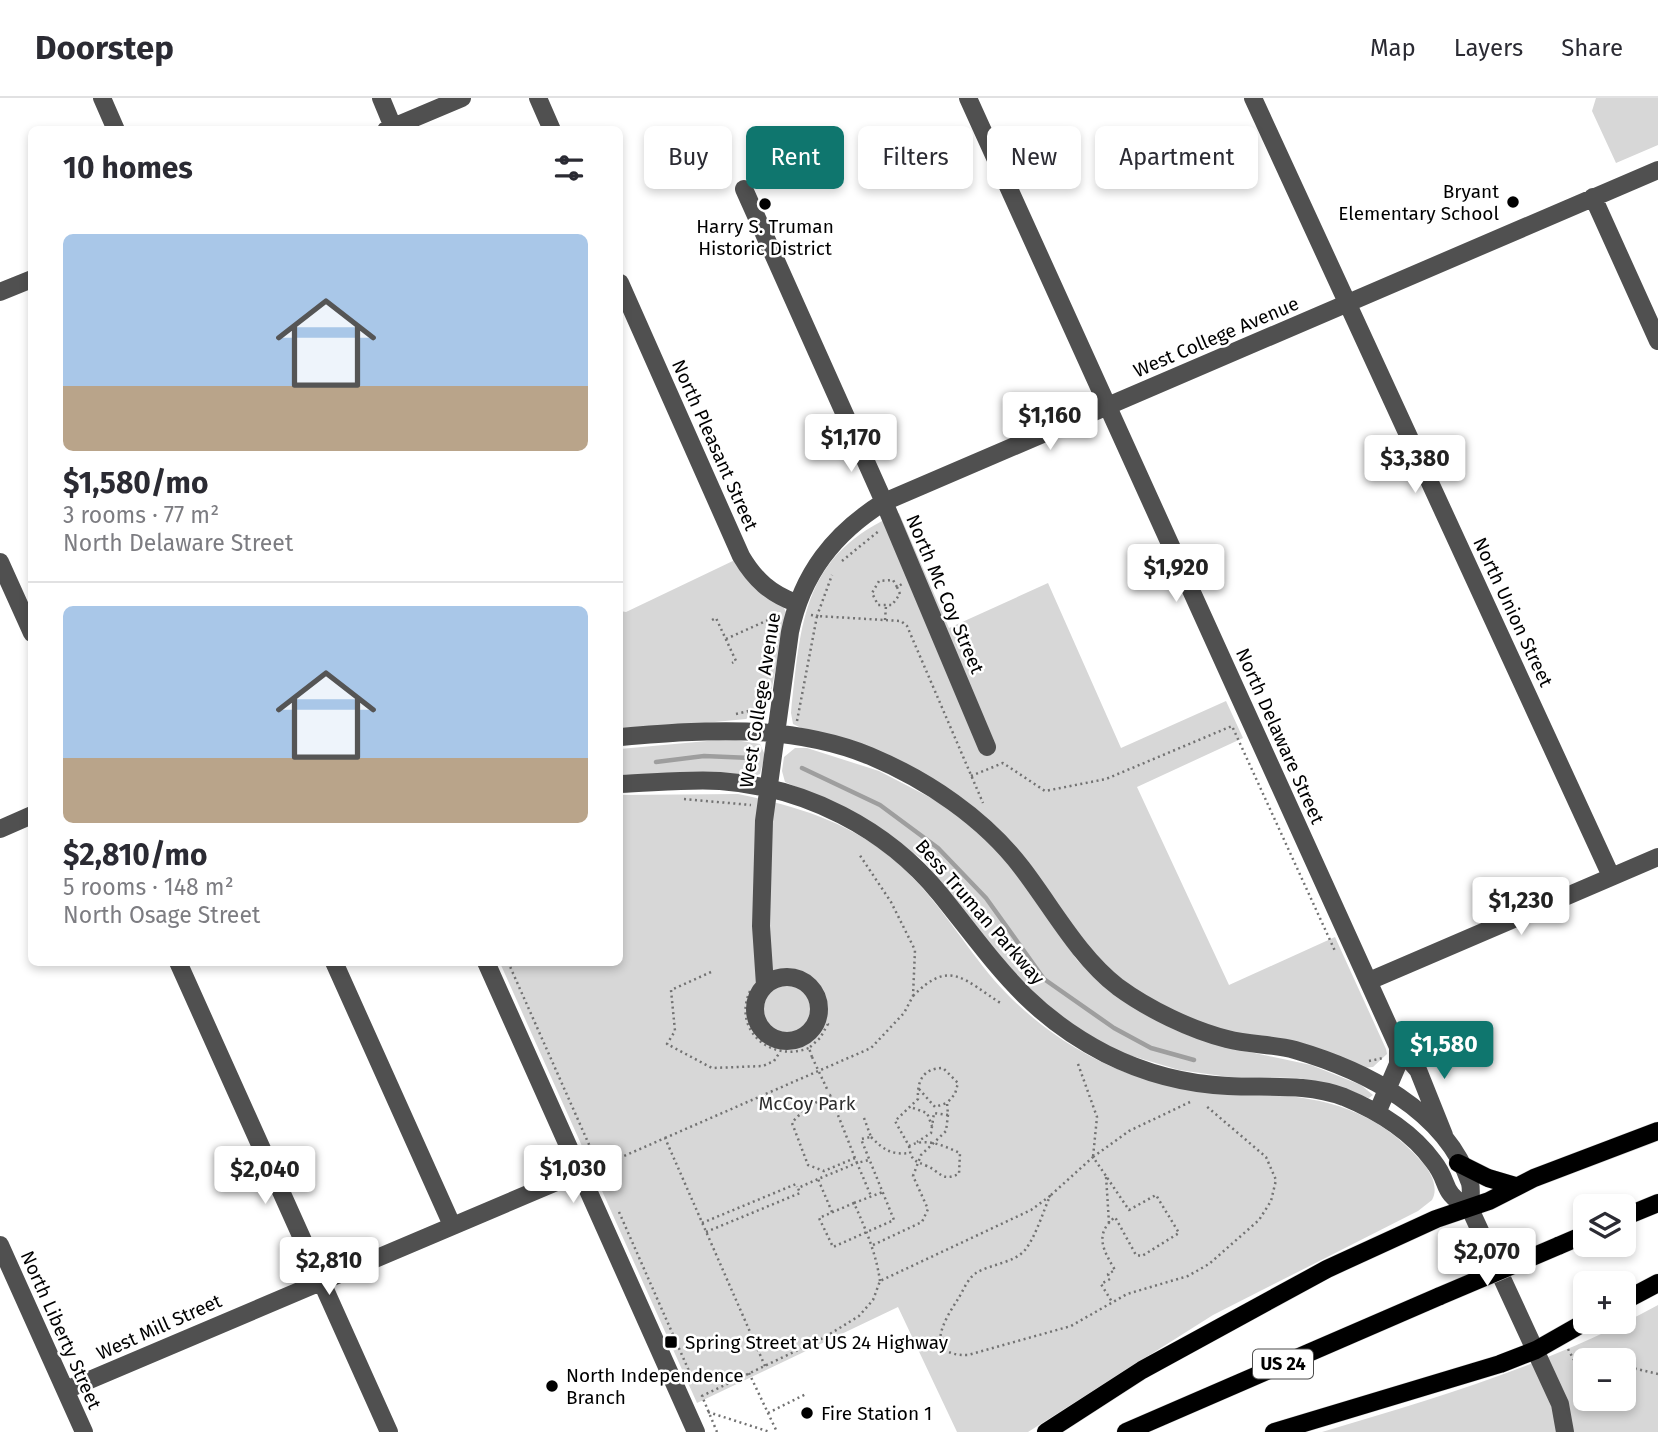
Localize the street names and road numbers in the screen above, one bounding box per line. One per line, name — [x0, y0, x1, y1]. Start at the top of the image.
street label: West College Avenue — [1130, 292, 1302, 382]
street label: North Pleasant Street — [667, 356, 763, 534]
street label: North Mc Coy Street — [901, 511, 989, 677]
street label: North Union Street — [1468, 534, 1558, 691]
street label: West College Avenue — [735, 611, 785, 789]
street label: North Delaware Street — [1231, 644, 1329, 828]
street label: Bess Truman Parkway — [911, 835, 1050, 990]
street label: North Liberty Street — [16, 1247, 106, 1413]
street label: West Mill Street — [93, 1289, 225, 1365]
road number: US 24 — [1253, 1350, 1313, 1378]

